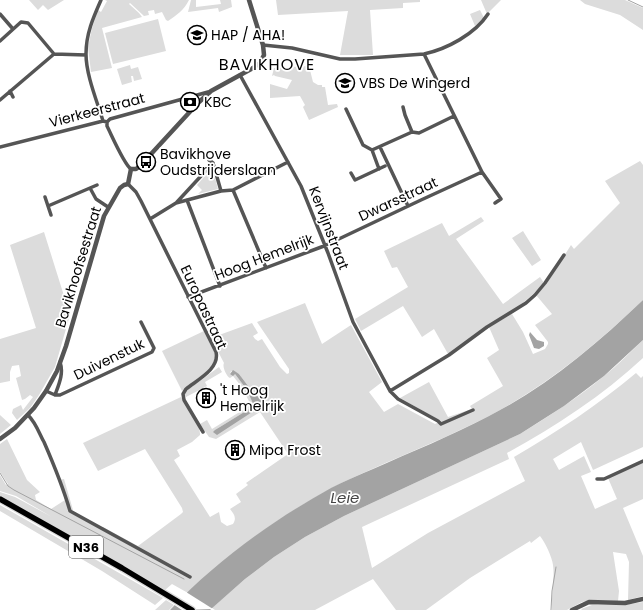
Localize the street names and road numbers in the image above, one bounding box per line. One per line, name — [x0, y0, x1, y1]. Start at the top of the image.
street label: Vierkeerstraat — [47, 88, 147, 132]
street label: Dwarsstraat — [355, 172, 441, 226]
street label: Kervijnstraat — [304, 183, 354, 273]
street label: Bavikhoofsestraat — [50, 204, 106, 330]
street label: Hoog Hemelrijk — [211, 229, 317, 285]
street label: Europastraat — [176, 262, 232, 352]
street label: Duivenstuk — [70, 333, 148, 385]
road number: N36 — [69, 536, 103, 558]

